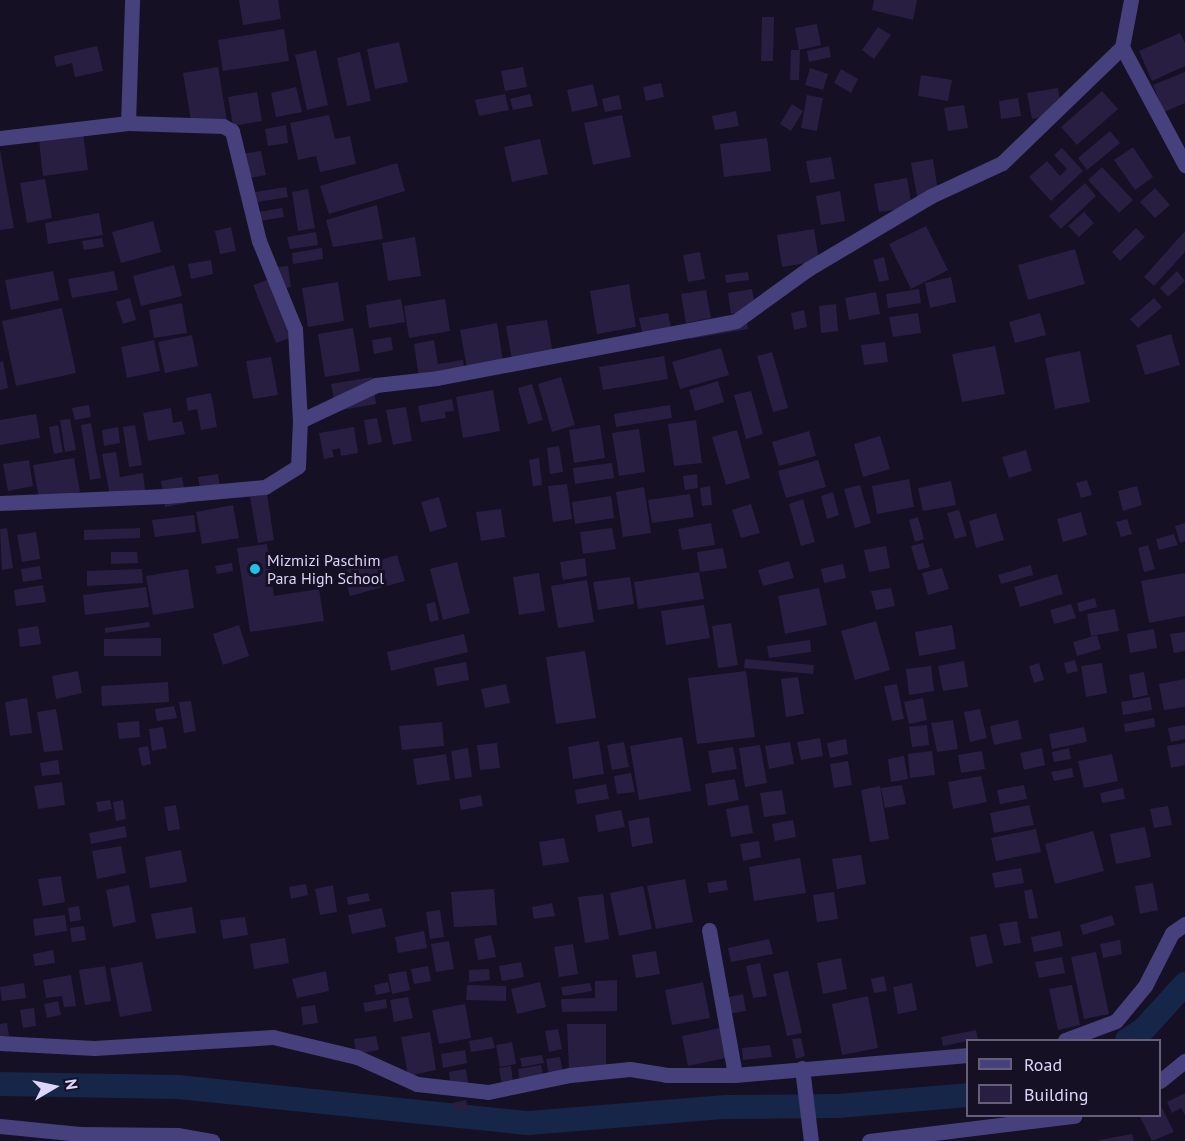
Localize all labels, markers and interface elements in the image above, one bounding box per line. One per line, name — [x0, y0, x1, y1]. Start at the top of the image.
place label: Mizmizi Paschim Para High School — [267, 550, 384, 588]
marker: Mizmizi Paschim Para High School — [248, 562, 262, 576]
legend — [966, 1039, 1161, 1117]
text: Road — [1024, 1053, 1062, 1076]
north arrow — [24, 1057, 84, 1117]
text: N — [61, 1077, 82, 1091]
text: Building — [1024, 1083, 1088, 1106]

